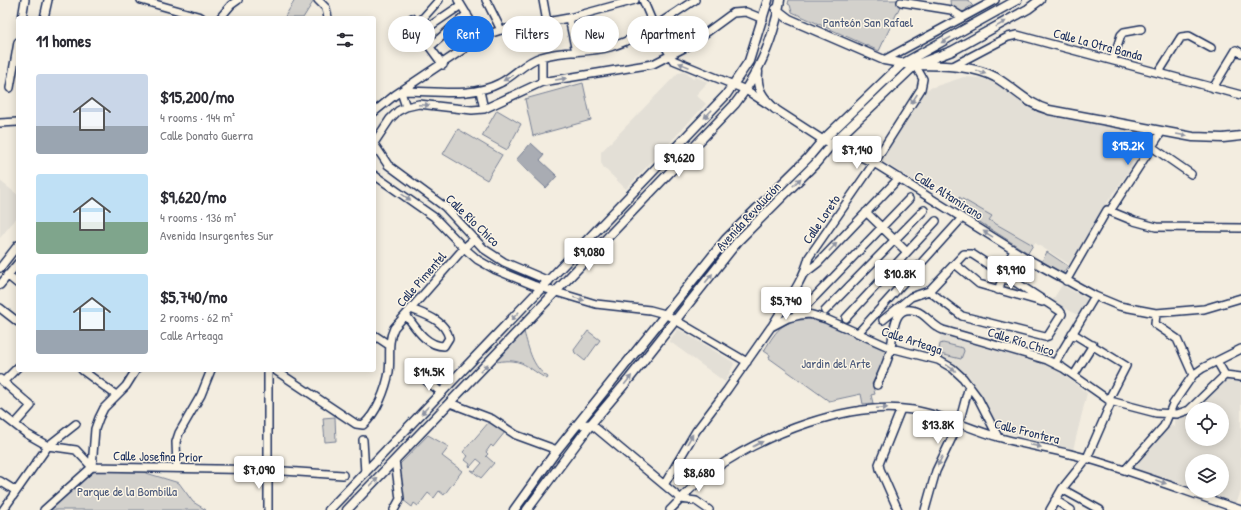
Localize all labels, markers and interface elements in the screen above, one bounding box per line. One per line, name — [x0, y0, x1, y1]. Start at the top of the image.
park label: Panteón San Rafael — [823, 13, 914, 31]
chip: Buy — [388, 16, 435, 52]
chip: Rent — [443, 16, 494, 52]
chip: Filters — [502, 16, 563, 52]
chip: New — [571, 16, 619, 52]
chip: Apartment — [627, 16, 709, 52]
one-way arrow — [995, 21, 1007, 27]
street label: Calle La Otra Banda — [1052, 23, 1144, 65]
text: 11 homes — [36, 29, 91, 52]
icon: filters — [334, 29, 356, 51]
one-way arrow — [940, 36, 952, 43]
one-way arrow — [678, 62, 690, 68]
one-way arrow — [976, 69, 988, 75]
one-way arrow — [503, 75, 514, 82]
one-way arrow — [555, 75, 567, 81]
text: $15,200/mo — [160, 85, 234, 108]
icon: home — [68, 90, 116, 138]
one-way arrow — [911, 93, 918, 105]
one-way arrow — [418, 102, 431, 108]
text: 4 rooms · 144 m² — [160, 108, 235, 126]
one-way arrow — [703, 109, 713, 119]
text: Calle Donato Guerra — [160, 126, 253, 144]
pin: $15.2K — [1095, 132, 1161, 166]
one-way arrow — [1176, 132, 1189, 138]
pin: $7,140 — [824, 136, 890, 170]
text: $15.2K — [1112, 136, 1144, 154]
text: $7,140 — [841, 140, 873, 158]
pin: $9,620 — [646, 144, 712, 178]
text: $9,620 — [663, 148, 695, 166]
street label: Calle Altamirano — [911, 167, 987, 223]
one-way arrow — [792, 177, 802, 187]
street label: Avenida Revolución — [711, 178, 785, 254]
text: $9,620/mo — [160, 185, 226, 208]
icon: home — [68, 190, 116, 238]
street label: Calle Río Chico — [442, 190, 504, 250]
street label: Calle Loreto — [798, 191, 844, 247]
one-way arrow — [401, 193, 411, 201]
text: 4 rooms · 136 m² — [160, 208, 236, 226]
text: Avenida Insurgentes Sur — [160, 226, 273, 244]
one-way arrow — [982, 231, 994, 238]
pin: $9,080 — [556, 238, 622, 272]
text: $9,080 — [573, 242, 605, 260]
one-way arrow — [829, 242, 838, 252]
street label: Calle Pimentel — [392, 247, 450, 311]
pin: $9,910 — [978, 256, 1044, 290]
pin: $10.8K — [867, 260, 933, 294]
text: $9,910 — [996, 260, 1026, 278]
text: $10.8K — [884, 264, 916, 282]
one-way arrow — [704, 272, 713, 283]
text: $5,740/mo — [160, 285, 227, 308]
pin: $5,740 — [753, 287, 819, 321]
icon: home — [68, 290, 116, 338]
text: $5,740 — [770, 291, 802, 309]
one-way arrow — [573, 296, 585, 302]
text: 2 rooms · 62 m² — [160, 308, 233, 326]
one-way arrow — [510, 311, 520, 321]
street label: Calle Arteaga — [879, 322, 945, 358]
street label: Calle Río Chico — [985, 322, 1057, 360]
text: Calle Arteaga — [160, 326, 223, 344]
park label: Jardin del Arte — [801, 354, 871, 372]
pin: $14.5K — [396, 358, 462, 392]
text: $14.5K — [413, 362, 445, 380]
one-way arrow — [479, 363, 488, 373]
one-way arrow — [945, 364, 956, 372]
one-way arrow — [624, 374, 633, 385]
map controls — [1185, 402, 1229, 498]
button: locate — [1185, 402, 1229, 446]
one-way arrow — [420, 405, 430, 415]
one-way arrow — [876, 405, 888, 412]
pin: $13.8K — [905, 411, 971, 445]
street label: Calle Frontera — [992, 414, 1062, 448]
text: $13.8K — [922, 415, 954, 433]
one-way arrow — [687, 433, 694, 445]
one-way arrow — [752, 441, 764, 448]
one-way arrow — [1030, 443, 1042, 449]
street label: Calle Josefina Prior — [113, 446, 203, 466]
button: layers — [1185, 454, 1229, 498]
one-way arrow — [937, 455, 943, 467]
pin: $7,090 — [226, 456, 292, 490]
pin: $8,680 — [666, 459, 732, 493]
text: $7,090 — [243, 460, 275, 478]
text: $8,680 — [683, 463, 715, 481]
one-way arrow — [370, 477, 379, 487]
one-way arrow — [1155, 480, 1167, 486]
park label: Parque de la Bombilla — [77, 482, 177, 500]

